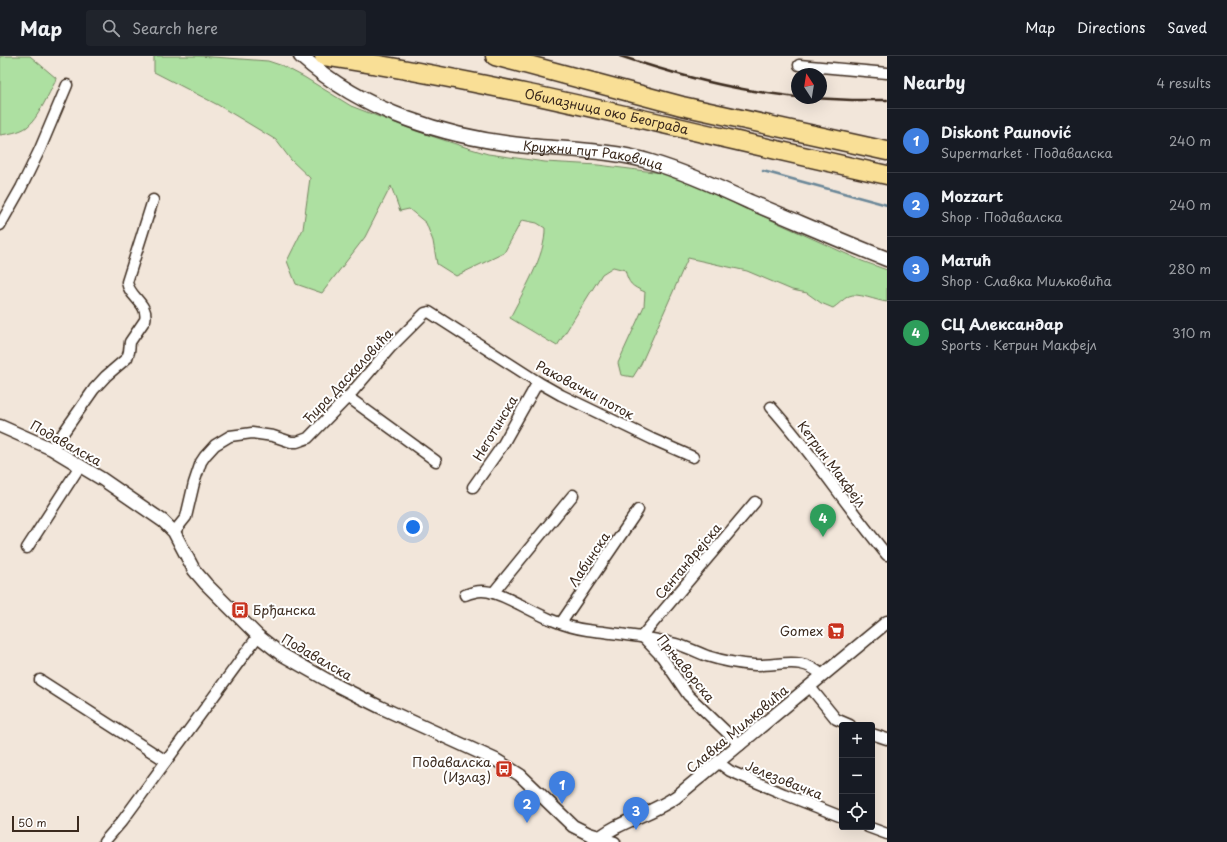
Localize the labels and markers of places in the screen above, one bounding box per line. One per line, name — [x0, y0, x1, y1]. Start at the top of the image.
pin: 4 — [810, 504, 836, 537]
bus stop icon: Брђанска — [230, 600, 250, 620]
place label: Брђанска — [253, 600, 316, 619]
place label: Gomex — [780, 621, 823, 640]
supermarket icon: Gomex — [826, 621, 846, 641]
place label: Подавалска (Излаз) — [412, 752, 492, 786]
bus stop icon: Подавалска (Излаз) — [494, 759, 514, 779]
pin: 1 — [549, 771, 575, 804]
pin: 2 — [514, 790, 540, 823]
pin: 3 — [623, 797, 649, 830]

